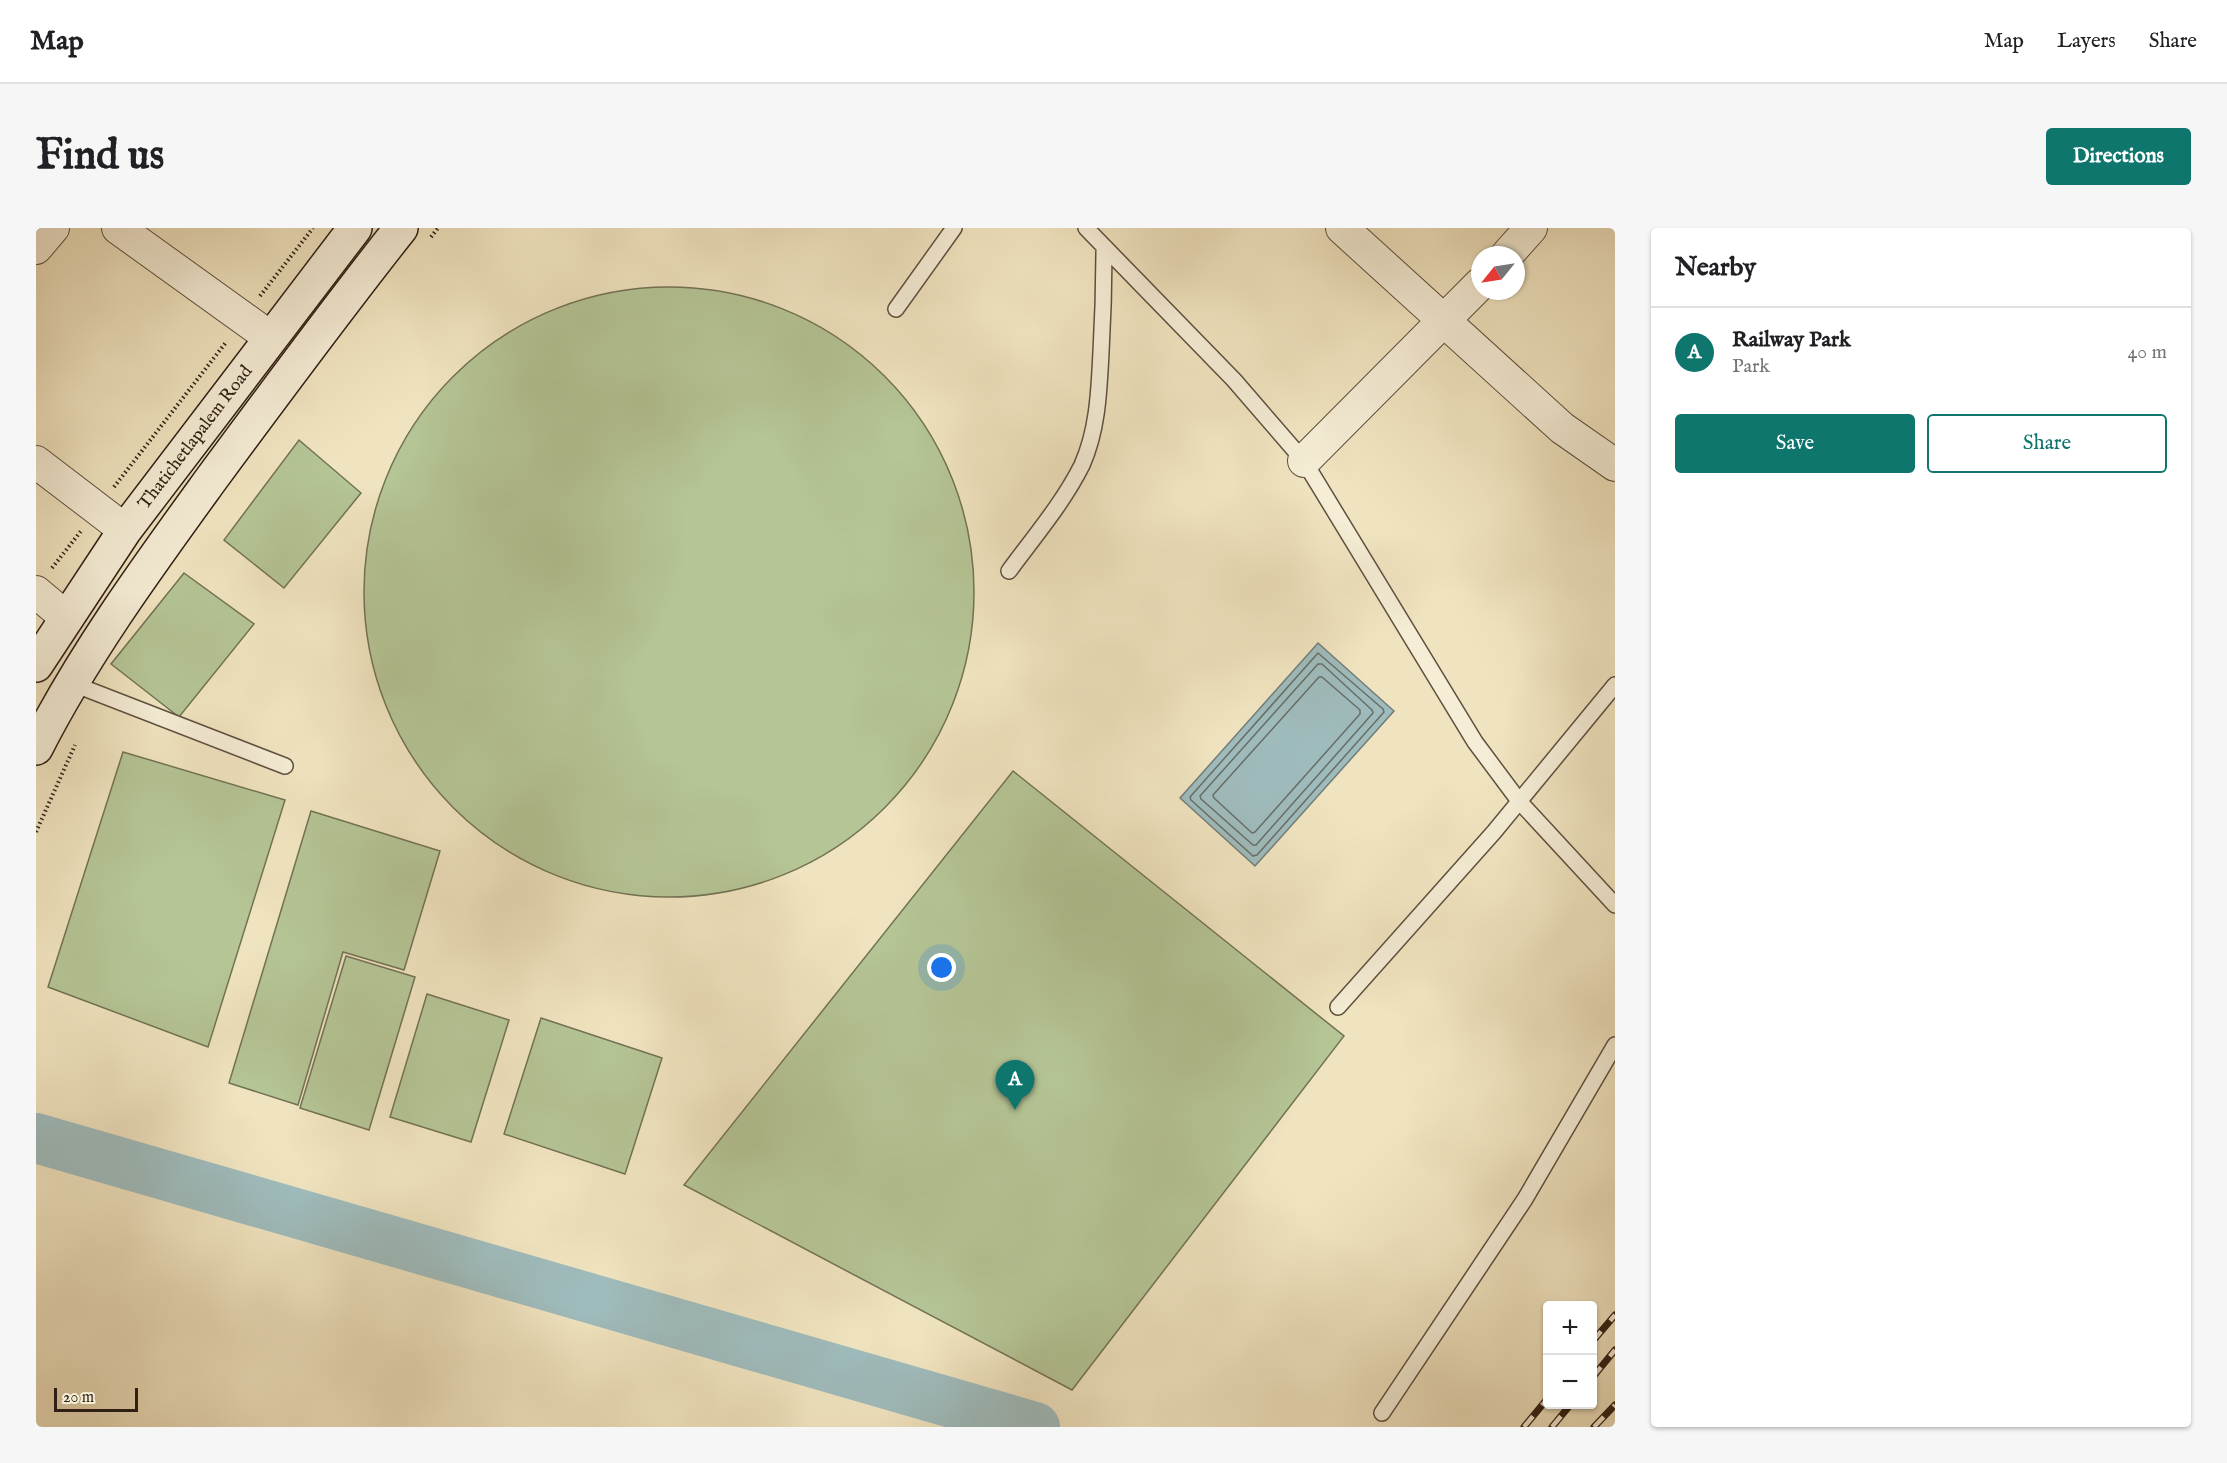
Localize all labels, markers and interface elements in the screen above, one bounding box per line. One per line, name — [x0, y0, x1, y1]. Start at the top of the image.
text: Map — [30, 24, 84, 59]
text: Map — [1984, 28, 2024, 55]
text: Layers — [2057, 28, 2116, 55]
text: Share — [2149, 28, 2197, 55]
button: Directions — [2046, 128, 2191, 185]
text: Find us — [36, 130, 164, 183]
north arrow — [1471, 246, 1525, 300]
text: Nearby — [1675, 251, 1756, 284]
text: Railway Park — [1732, 326, 1851, 354]
text: A — [1688, 340, 1701, 365]
text: 40 m — [2128, 340, 2167, 365]
text: Park — [1732, 354, 1770, 379]
street label: Thatichetlapalem Road — [133, 361, 258, 514]
button: Save — [1675, 414, 1915, 473]
button: Share — [1927, 414, 2167, 473]
your location — [927, 953, 956, 982]
pin: A — [996, 1060, 1034, 1110]
map controls — [1543, 1301, 1597, 1409]
button: + — [1543, 1301, 1597, 1355]
button: − — [1543, 1355, 1597, 1409]
scale bar — [54, 1385, 138, 1412]
text: 20 m — [63, 1388, 94, 1408]

